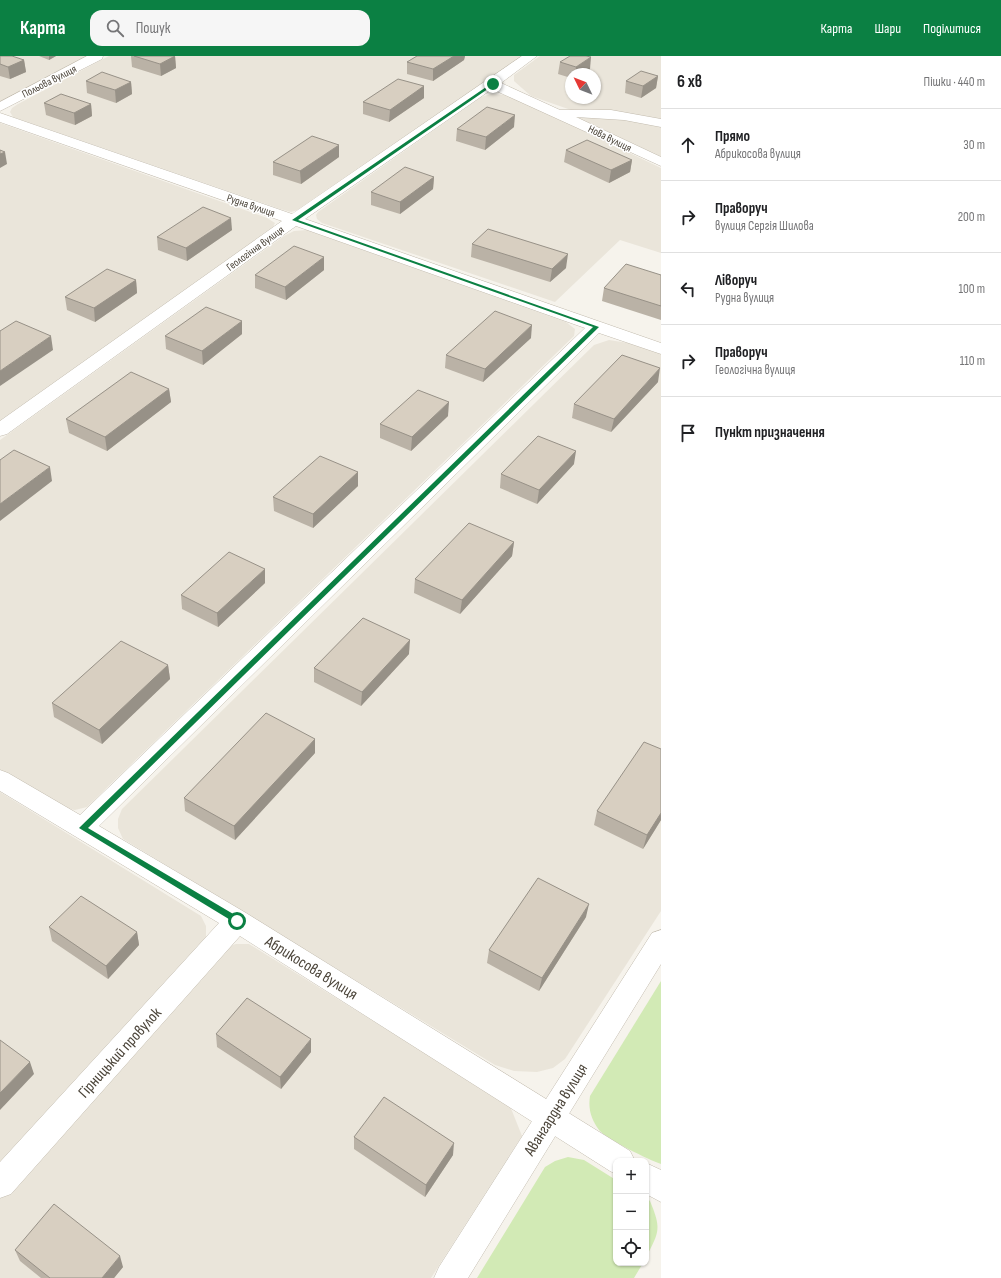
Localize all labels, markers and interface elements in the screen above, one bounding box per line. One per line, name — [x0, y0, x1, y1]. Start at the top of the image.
search box — [90, 10, 370, 46]
text: Карта — [20, 17, 66, 40]
icon: search — [104, 17, 126, 39]
text: Пошук — [136, 19, 170, 38]
text: Карта — [821, 20, 852, 37]
text: Шари — [874, 20, 901, 37]
text: Поділитися — [923, 20, 981, 37]
street label: Польова вулиця — [20, 62, 79, 101]
north arrow — [565, 68, 601, 104]
text: 6 хв — [677, 72, 702, 92]
text: Пішки · 440 m — [924, 74, 985, 90]
route end — [484, 75, 502, 93]
street label: Нова вулиця — [586, 122, 634, 155]
text: Прямо — [715, 127, 750, 146]
icon: ahead — [677, 134, 699, 156]
text: 30 m — [963, 137, 985, 153]
text: Абрикосова вулиця — [715, 146, 801, 162]
street label: Рудна вулиця — [225, 191, 277, 220]
text: Праворуч — [715, 199, 768, 218]
icon: right — [677, 206, 699, 228]
text: 200 m — [958, 209, 985, 225]
text: вулиця Сергія Шилова — [715, 218, 814, 234]
street label: Геологічна вулиця — [224, 223, 287, 274]
text: Ліворуч — [715, 271, 757, 290]
icon: left — [677, 278, 699, 300]
text: 100 m — [958, 281, 985, 297]
text: Рудна вулиця — [715, 290, 774, 306]
text: Праворуч — [715, 343, 768, 362]
icon: right — [677, 350, 699, 372]
text: 110 m — [960, 353, 985, 369]
text: Геологічна вулиця — [715, 362, 795, 378]
icon: arrive — [677, 422, 699, 444]
text: Пункт призначення — [715, 423, 825, 442]
route start — [228, 912, 246, 930]
street label: Абрикосова вулиця — [261, 932, 361, 1004]
street label: Гірницький провулок — [75, 1003, 166, 1102]
street label: Авангардна вулиця — [520, 1060, 592, 1160]
map controls — [613, 1158, 649, 1266]
button: + — [613, 1158, 649, 1194]
button: − — [613, 1194, 649, 1230]
button: locate — [613, 1230, 649, 1266]

